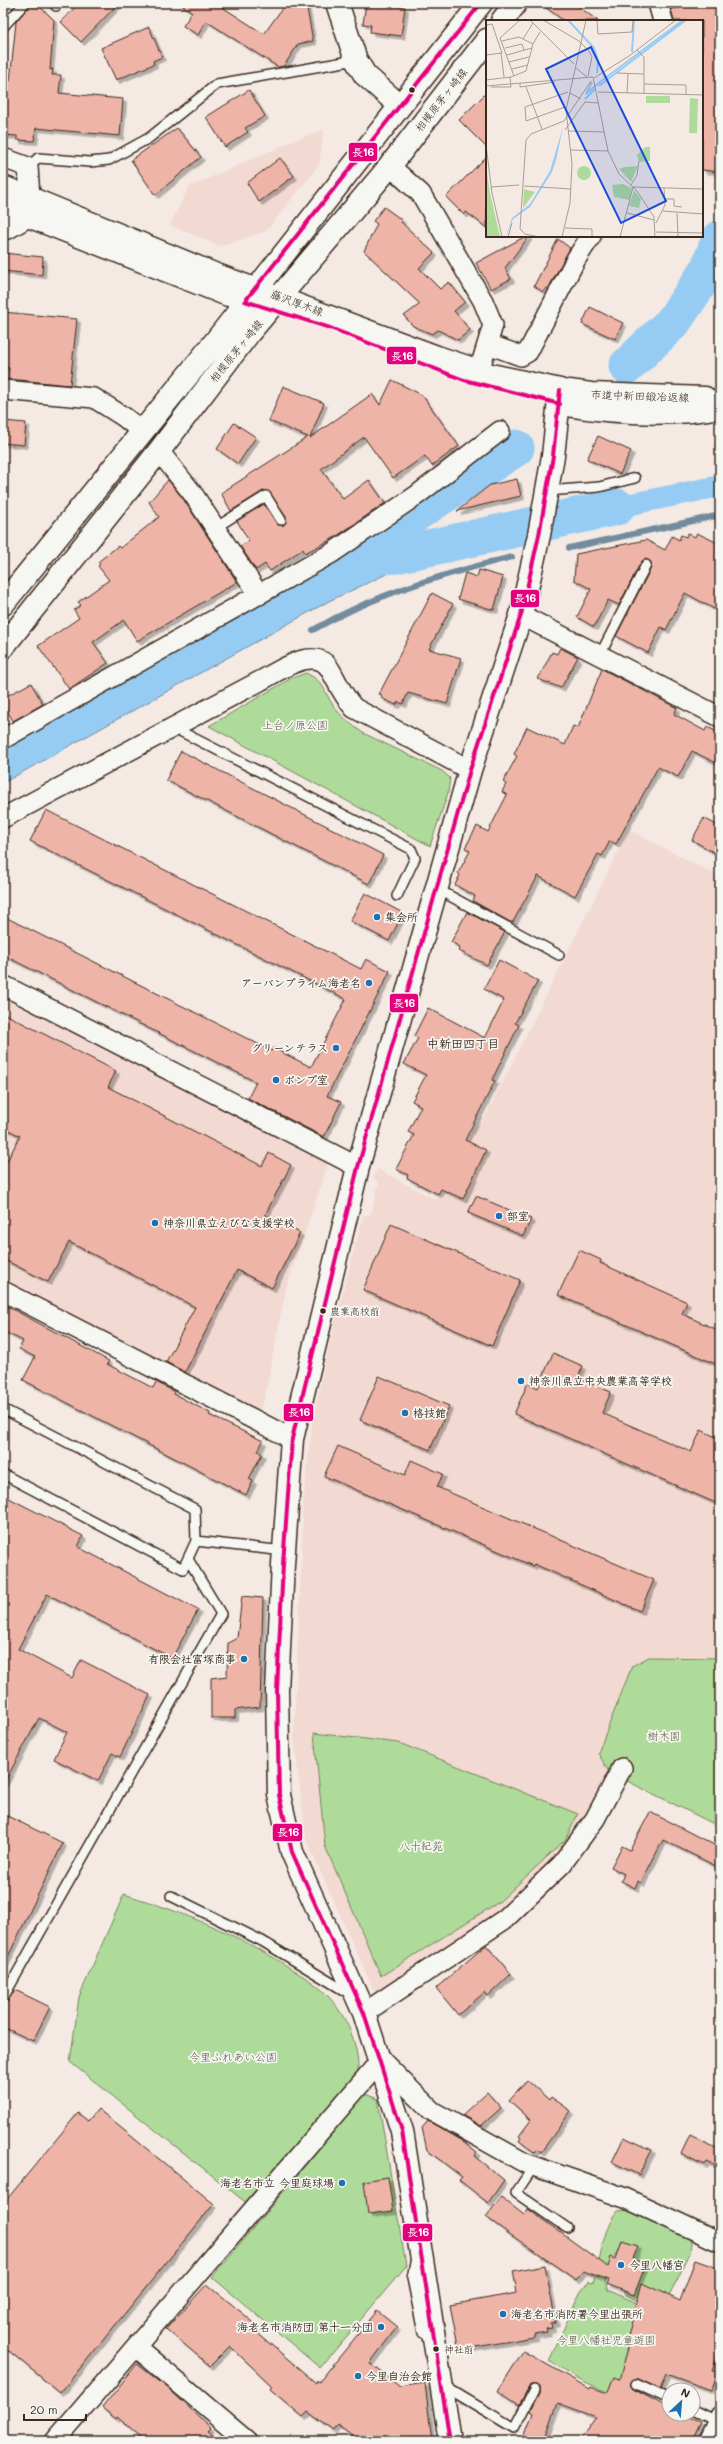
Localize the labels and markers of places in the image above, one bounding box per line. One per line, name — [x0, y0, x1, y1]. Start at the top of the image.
unlabelled marker — [407, 85, 417, 95]
place label: 集会所 — [385, 909, 418, 924]
marker: 集会所 — [372, 912, 382, 922]
place label: アーバンプライム海老名 — [241, 975, 361, 990]
marker: アーバンプライム海老名 — [364, 978, 374, 988]
place label: グリーンテラス — [251, 1040, 328, 1055]
marker: グリーンテラス — [331, 1043, 341, 1053]
place label: ポンプ室 — [284, 1072, 328, 1087]
marker: ポンプ室 — [271, 1075, 281, 1085]
place label: 部室 — [507, 1208, 529, 1223]
marker: 部室 — [494, 1211, 504, 1221]
place label: 神奈川県立えびな支援学校 — [163, 1215, 295, 1230]
marker: 神奈川県立えびな支援学校 — [150, 1218, 160, 1228]
place label: 農業高校前 — [330, 1304, 380, 1318]
marker: 農業高校前 — [318, 1306, 328, 1316]
place label: 神奈川県立中央農業高等学校 — [529, 1373, 672, 1388]
marker: 神奈川県立中央農業高等学校 — [516, 1376, 526, 1386]
place label: 格技館 — [413, 1405, 446, 1420]
marker: 格技館 — [400, 1408, 410, 1418]
place label: 有限会社富塚商事 — [148, 1651, 236, 1666]
marker: 有限会社富塚商事 — [239, 1654, 249, 1664]
place label: 海老名市立 今里庭球場 — [220, 2175, 334, 2190]
marker: 海老名市立 今里庭球場 — [337, 2178, 347, 2188]
place label: 今里八幡宮 — [629, 2257, 684, 2272]
marker: 今里八幡宮 — [616, 2260, 626, 2270]
place label: 海老名市消防署今里出張所 — [511, 2306, 643, 2321]
marker: 海老名市消防署今里出張所 — [498, 2309, 508, 2319]
place label: 海老名市消防団 第十一分団 — [237, 2319, 373, 2334]
marker: 海老名市消防団 第十一分団 — [376, 2322, 386, 2332]
place label: 神社前 — [444, 2342, 474, 2356]
marker: 神社前 — [431, 2344, 441, 2354]
place label: 今里自治会館 — [366, 2368, 432, 2383]
marker: 今里自治会館 — [353, 2371, 363, 2381]

